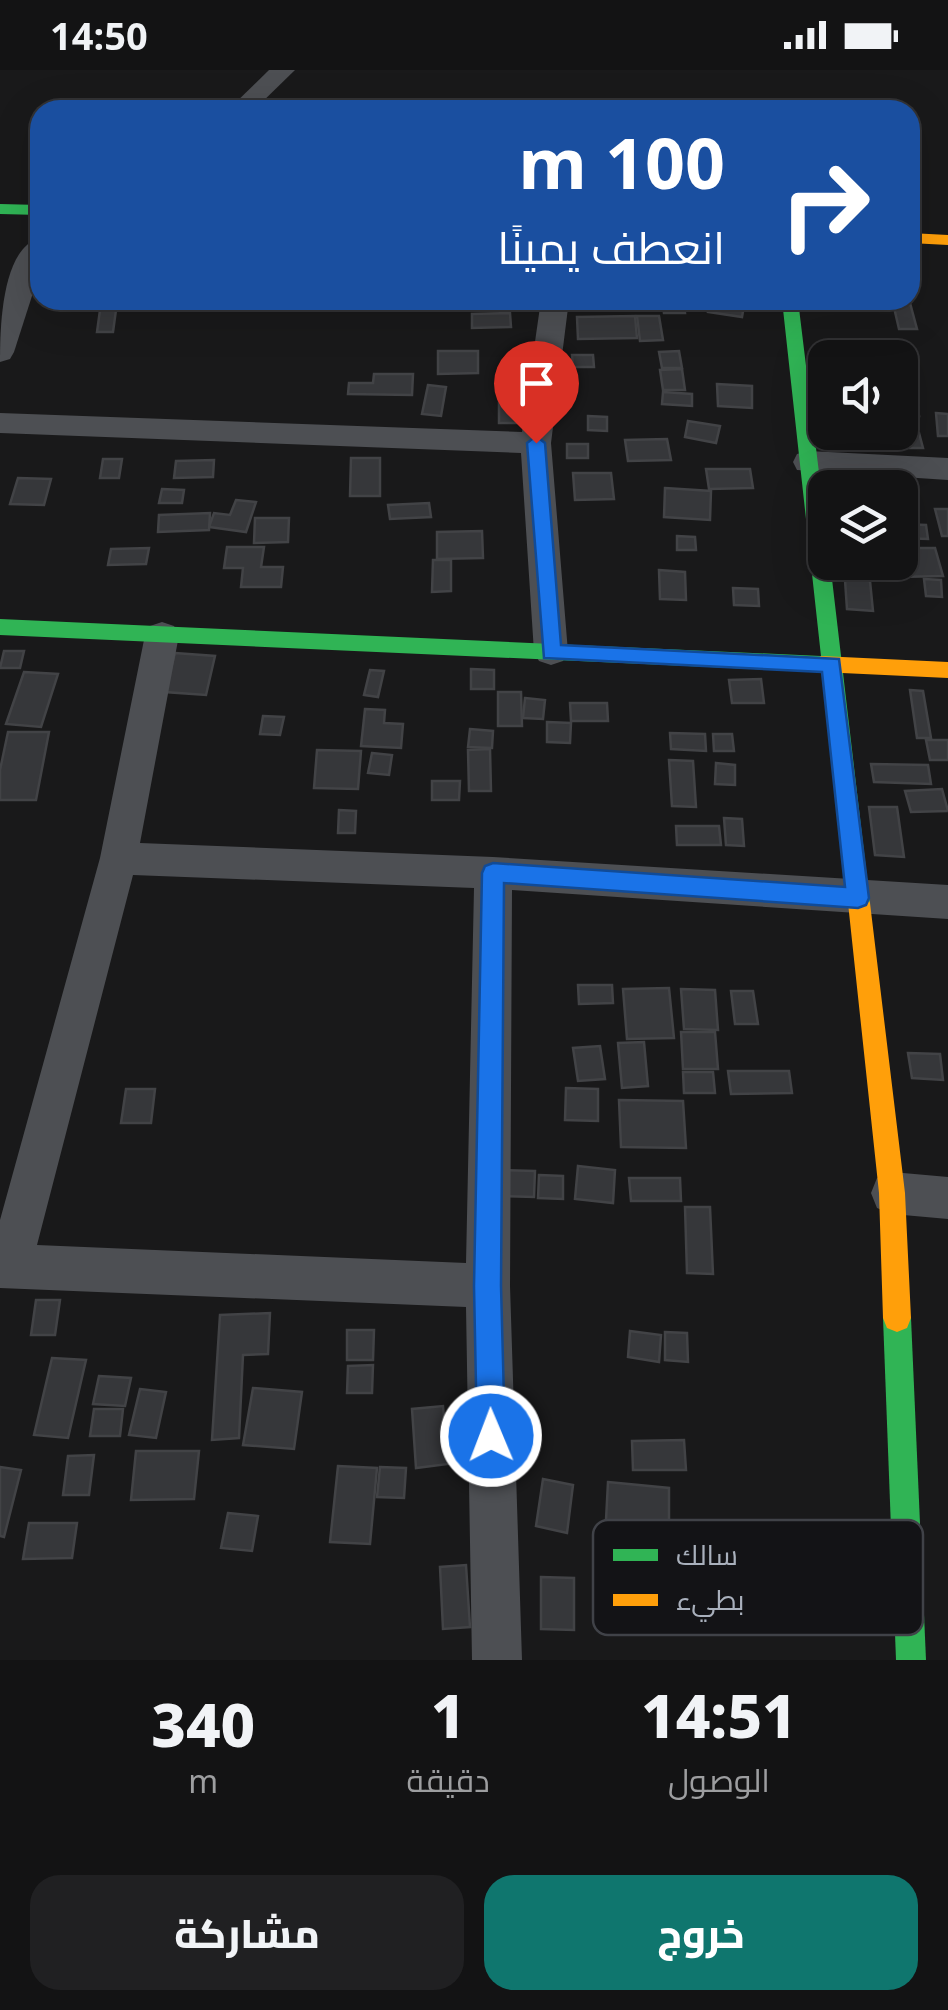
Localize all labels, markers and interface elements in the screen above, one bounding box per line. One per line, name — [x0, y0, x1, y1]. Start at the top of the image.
text: 14:50 — [50, 9, 148, 61]
text: 100 m — [518, 114, 725, 210]
icon: right — [760, 140, 890, 270]
text: انعطف يمينًا — [497, 216, 725, 277]
map controls — [808, 340, 918, 580]
button: sound — [808, 340, 918, 450]
pin — [494, 341, 579, 444]
icon: arrive — [509, 356, 564, 411]
button: layers — [808, 470, 918, 580]
position arrow — [439, 1384, 543, 1488]
legend — [593, 1520, 923, 1635]
text: سالك — [676, 1535, 738, 1573]
text: بطيء — [676, 1580, 744, 1622]
text: 1 — [431, 1674, 465, 1756]
text: 14:51 — [641, 1674, 797, 1756]
text: 340 — [151, 1683, 255, 1765]
text: دقيقة — [407, 1758, 490, 1801]
text: الوصول — [668, 1758, 770, 1801]
text: m — [188, 1759, 218, 1802]
button: مشاركة — [30, 1875, 464, 1990]
button: خروج — [484, 1875, 918, 1990]

